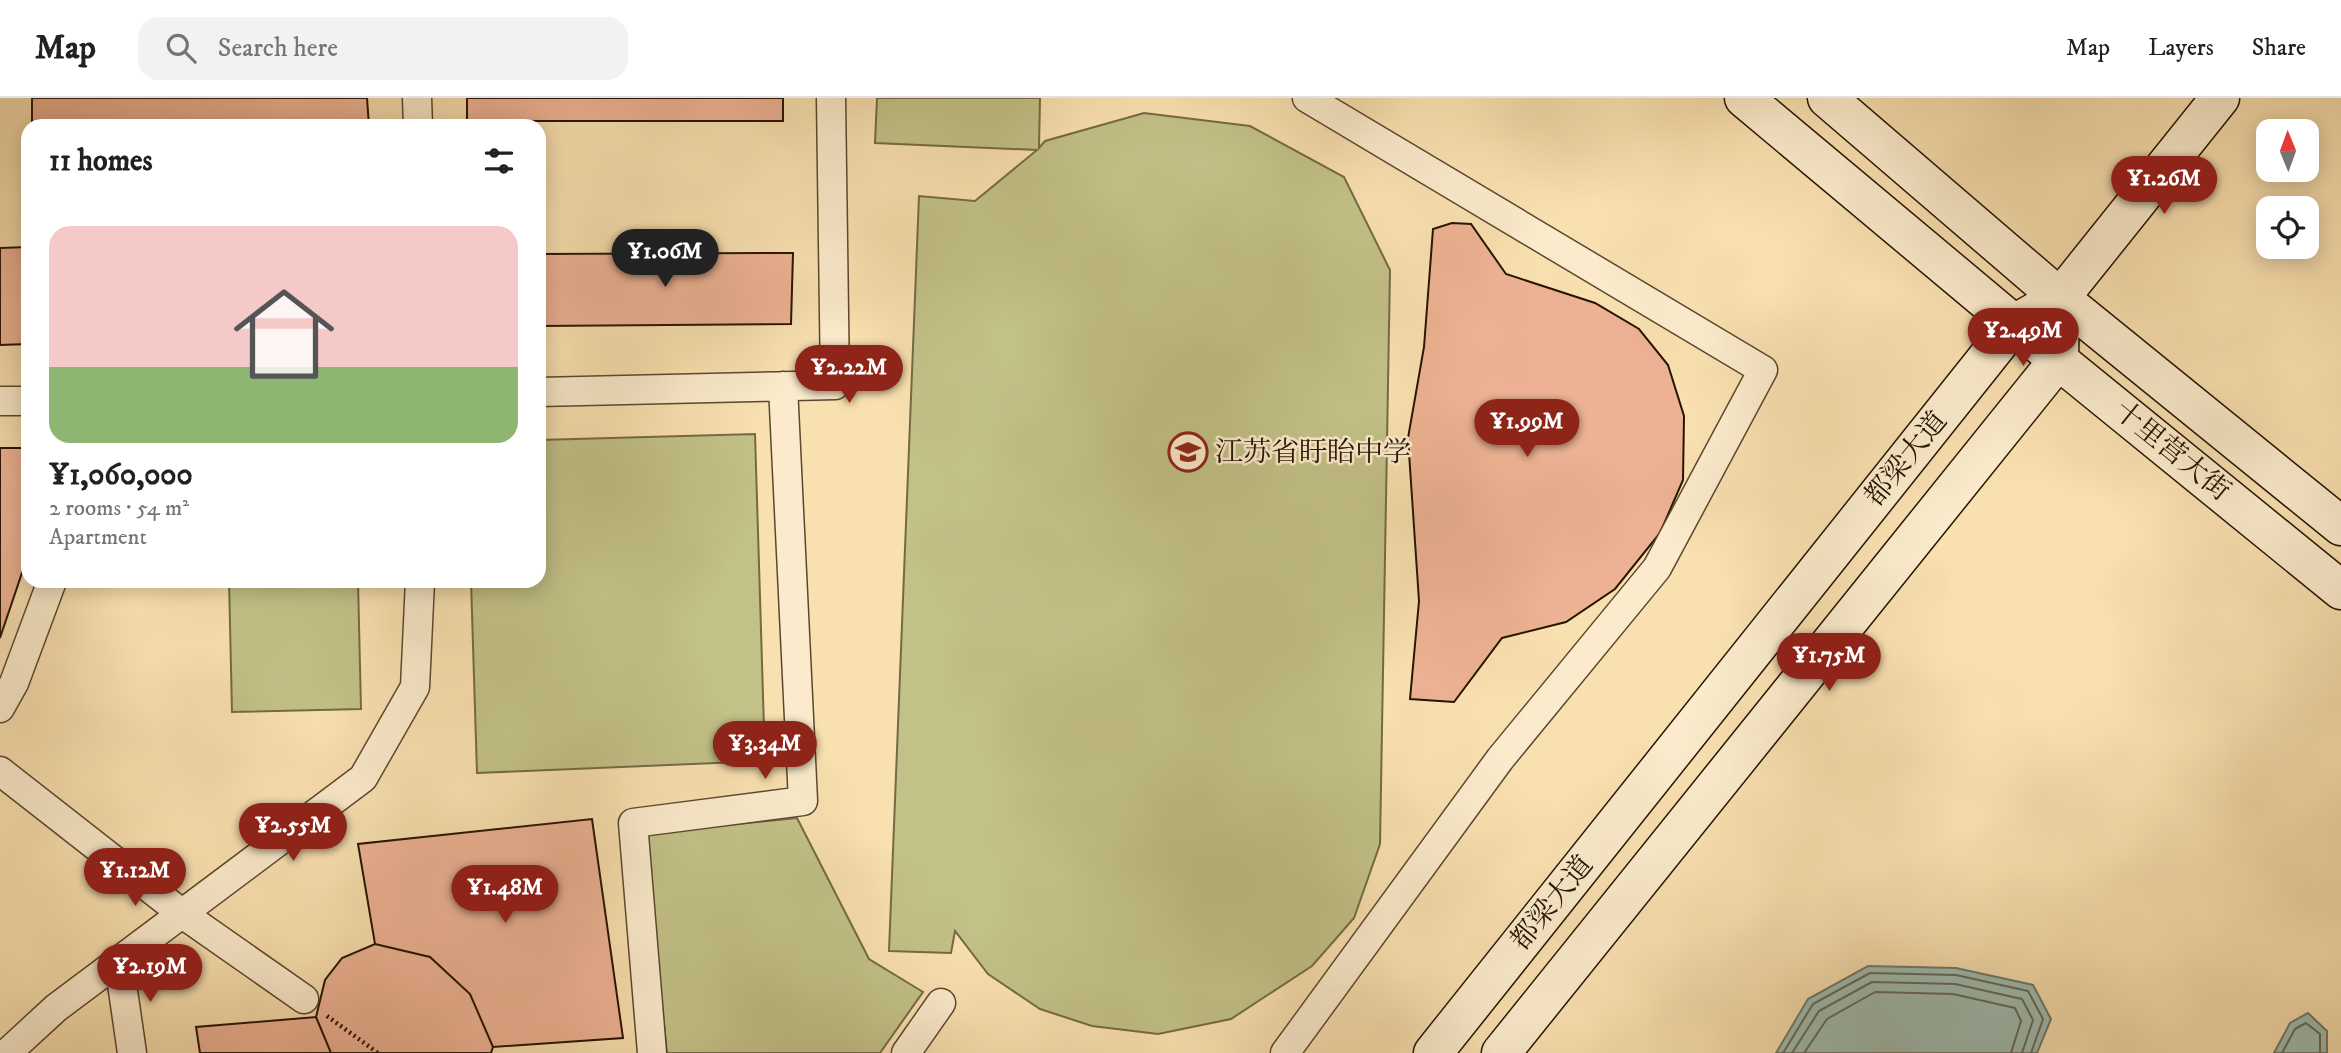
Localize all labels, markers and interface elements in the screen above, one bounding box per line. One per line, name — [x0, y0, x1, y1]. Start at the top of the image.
search box — [138, 17, 628, 80]
text: Map — [35, 28, 96, 69]
icon: search — [162, 29, 200, 67]
text: Search here — [218, 32, 338, 65]
text: Map — [2066, 33, 2110, 63]
text: Layers — [2148, 33, 2214, 63]
text: Share — [2252, 33, 2306, 63]
north arrow — [2256, 119, 2319, 182]
map controls — [2256, 119, 2319, 259]
icon: filters — [480, 142, 518, 180]
text: 11 homes — [49, 143, 153, 180]
pin: ¥1.26M — [2107, 156, 2221, 216]
text: ¥1.26M — [2127, 164, 2201, 193]
button: locate — [2256, 196, 2319, 259]
pin: ¥1.06M — [608, 230, 722, 289]
text: ¥1.06M — [628, 237, 702, 266]
icon: home — [221, 271, 347, 397]
pin: ¥2.49M — [1966, 308, 2080, 368]
text: ¥2.49M — [1984, 316, 2062, 345]
pin: ¥2.22M — [792, 345, 906, 405]
text: ¥2.22M — [811, 353, 887, 382]
street label: 十里营大街 — [2107, 393, 2237, 509]
pin: ¥1.99M — [1470, 400, 1584, 459]
street label: 都梁大道 — [1857, 404, 1955, 514]
text: ¥1.99M — [1490, 407, 1564, 436]
school or university icon: 江苏省盱眙中学 — [1167, 431, 1209, 473]
place label: 江苏省盱眙中学 — [1215, 435, 1411, 470]
text: ¥1,060,000 — [49, 457, 193, 494]
text: 2 rooms · 54 m² — [49, 494, 189, 523]
text: Apartment — [49, 523, 147, 552]
pin: ¥1.75M — [1772, 634, 1886, 693]
text: ¥1.75M — [1793, 641, 1865, 670]
pin: ¥3.34M — [708, 722, 822, 781]
text: ¥3.34M — [729, 729, 801, 758]
pin: ¥2.55M — [236, 804, 350, 863]
text: ¥2.55M — [255, 811, 331, 840]
pin: ¥1.12M — [78, 848, 192, 908]
street label: 都梁大道 — [1503, 848, 1601, 958]
text: ¥1.12M — [100, 856, 170, 885]
pin: ¥1.48M — [448, 866, 562, 925]
text: ¥1.48M — [467, 873, 543, 902]
pin: ¥2.19M — [93, 944, 207, 1004]
text: ¥2.19M — [113, 952, 187, 981]

